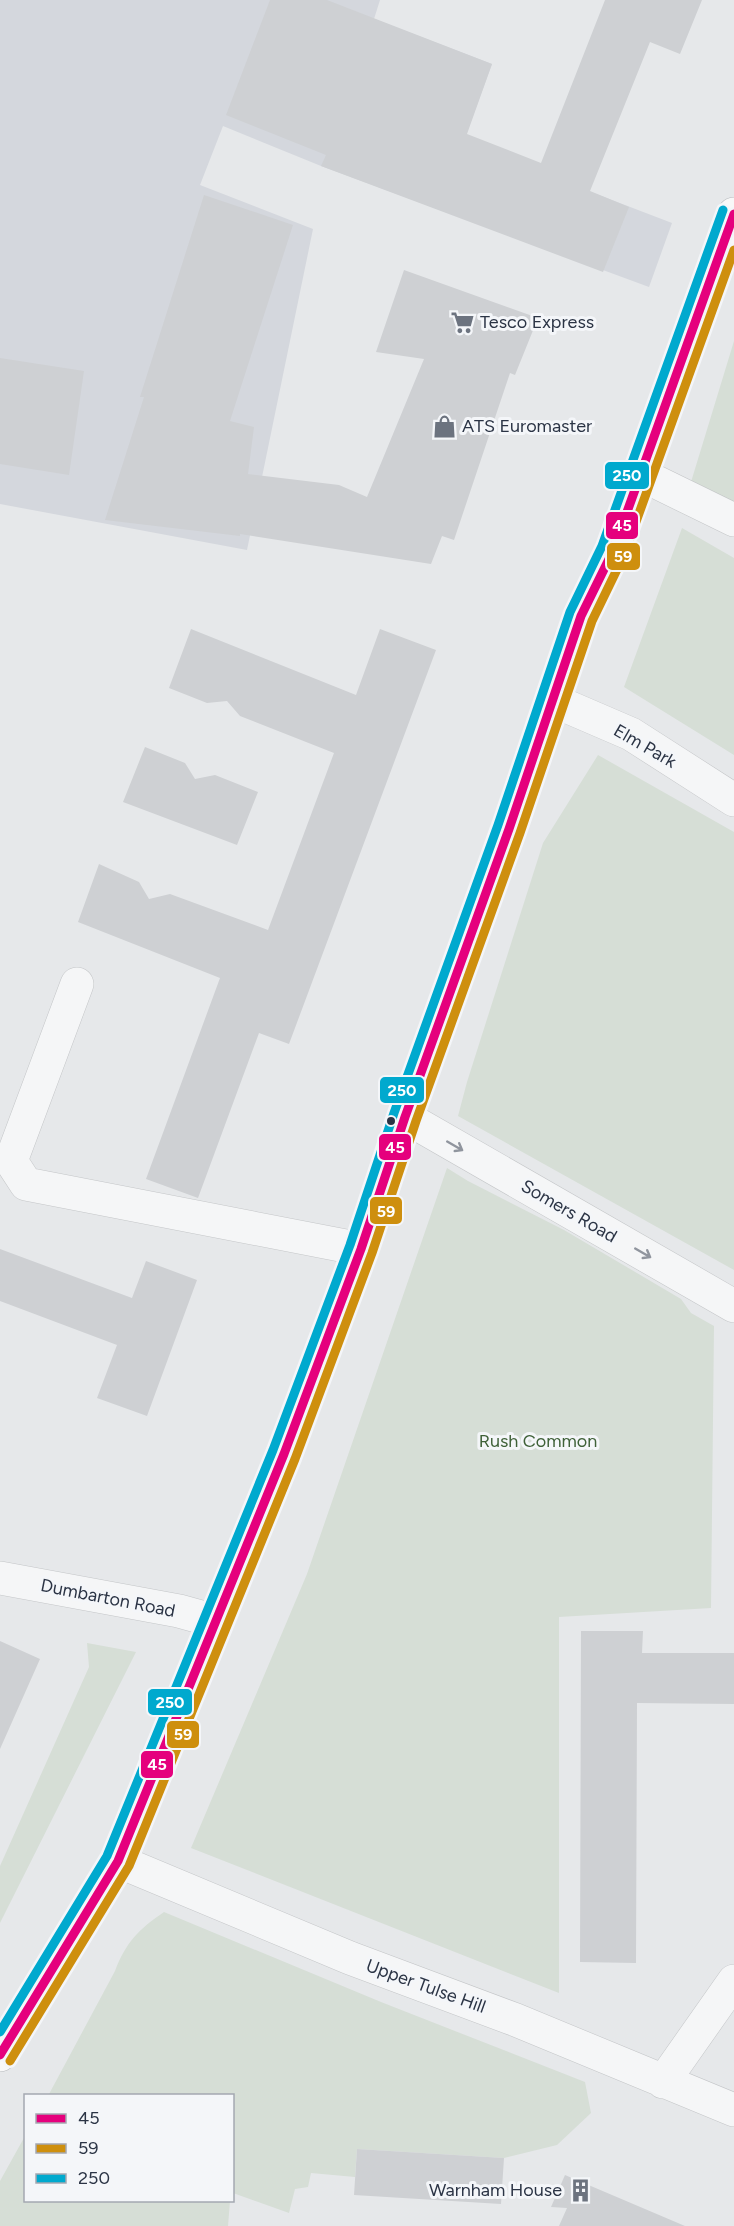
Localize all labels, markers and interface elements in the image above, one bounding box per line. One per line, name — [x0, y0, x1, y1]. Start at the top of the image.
supermarket icon: Tesco Express — [449, 309, 475, 335]
place label: Tesco Express — [480, 311, 594, 333]
shop icon: ATS Euromaster — [431, 413, 457, 439]
place label: ATS Euromaster — [462, 415, 592, 437]
line badge: 250 — [604, 461, 650, 490]
text: 250 — [613, 466, 641, 485]
line badge: 45 — [605, 511, 639, 540]
text: 45 — [612, 516, 632, 535]
line badge: 59 — [606, 542, 641, 571]
text: 59 — [614, 547, 632, 566]
street label: Elm Park — [610, 719, 680, 773]
line badge: 250 — [379, 1076, 425, 1104]
text: 250 — [388, 1081, 416, 1100]
unlabelled marker — [385, 1115, 397, 1127]
line badge: 45 — [378, 1133, 412, 1161]
text: 45 — [385, 1138, 405, 1157]
one-way arrow — [446, 1140, 463, 1152]
street label: Somers Road — [517, 1175, 621, 1247]
line badge: 59 — [369, 1196, 403, 1225]
text: 59 — [377, 1202, 395, 1221]
one-way arrow — [634, 1248, 651, 1260]
park label: Rush Common — [479, 1430, 597, 1452]
street label: Dumbarton Road — [39, 1574, 177, 1622]
line badge: 250 — [147, 1688, 193, 1716]
text: 250 — [156, 1693, 184, 1712]
line badge: 59 — [166, 1720, 200, 1749]
text: 59 — [174, 1725, 192, 1744]
line badge: 45 — [140, 1750, 174, 1779]
text: 45 — [147, 1755, 167, 1774]
street label: Upper Tulse Hill — [363, 1954, 489, 2018]
legend — [24, 2094, 234, 2202]
text: 45 — [78, 2107, 100, 2129]
text: 59 — [78, 2137, 99, 2159]
text: 250 — [78, 2167, 110, 2189]
building icon: Warnham House — [567, 2177, 593, 2203]
place label: Warnham House — [429, 2179, 562, 2201]

